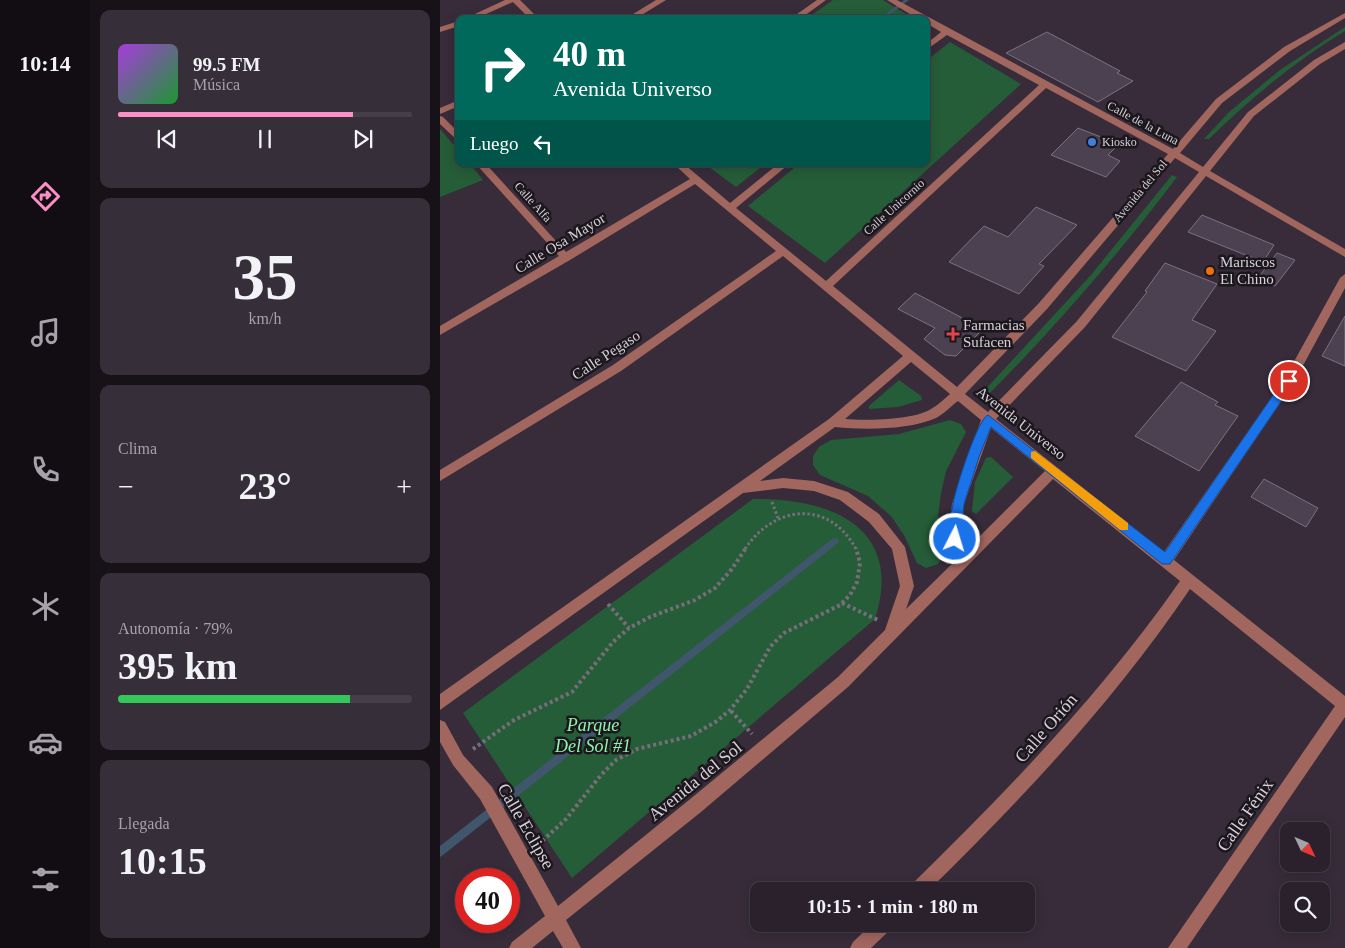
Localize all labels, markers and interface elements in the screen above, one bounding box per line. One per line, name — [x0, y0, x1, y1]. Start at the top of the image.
icon: right — [470, 35, 535, 100]
text: 40 m — [553, 35, 626, 74]
text: 10:14 — [19, 51, 71, 76]
text: 99.5 FM — [193, 54, 261, 75]
text: Música — [193, 76, 240, 93]
text: Avenida Universo — [553, 76, 712, 101]
street label: Calle de la Luna — [1105, 98, 1182, 148]
icon: previous — [153, 125, 181, 153]
icon: pause — [251, 125, 279, 153]
icon: next — [349, 125, 377, 153]
icon: left — [529, 130, 557, 158]
text: Luego — [470, 133, 519, 154]
place label: Kiosko — [1102, 135, 1137, 149]
marker: Kiosko — [1086, 136, 1098, 148]
street label: Avenida del Sol — [1110, 157, 1170, 225]
street label: Calle Unicornio — [861, 176, 927, 238]
icon: directions — [28, 179, 63, 214]
street label: Calle Alfa — [511, 179, 555, 225]
street label: Calle Osa Mayor — [512, 210, 608, 276]
text: 35 — [233, 241, 298, 313]
place label: Mariscos El Chino — [1220, 254, 1275, 287]
marker: Mariscos El Chino — [1204, 265, 1216, 277]
text: km/h — [249, 310, 281, 327]
icon: music — [28, 315, 63, 350]
place label: Farmacias Sufacen — [963, 317, 1025, 350]
street label: Calle Pegaso — [569, 327, 643, 383]
marker: Farmacias Sufacen — [947, 328, 959, 340]
pin — [1268, 360, 1310, 402]
icon: arrive — [1275, 367, 1303, 395]
street label: Avenida Universo — [973, 383, 1069, 463]
text: Clima — [118, 440, 157, 457]
icon: phone — [28, 452, 63, 487]
text: 23° — [238, 465, 292, 507]
text: − — [118, 471, 134, 502]
text: + — [396, 471, 412, 502]
position arrow — [928, 512, 980, 564]
icon: climate — [28, 589, 63, 624]
text: Autonomía · 79% — [118, 620, 233, 637]
text: 395 km — [118, 645, 237, 687]
street label: Calle Orión — [1011, 690, 1081, 766]
park label: Parque Del Sol #1 — [554, 715, 631, 756]
icon: car — [28, 725, 63, 760]
street label: Avenida del Sol — [644, 737, 746, 825]
street label: Calle Fénix — [1213, 775, 1277, 855]
street label: Calle Eclipse — [493, 780, 559, 872]
text: Llegada — [118, 815, 170, 832]
north arrow — [1280, 822, 1330, 872]
map controls — [1280, 822, 1330, 932]
text: 10:15 — [118, 840, 207, 882]
icon: filters — [28, 862, 63, 897]
speed limit sign: 40 — [455, 868, 520, 933]
button: search — [1280, 882, 1330, 932]
text: 10:15 · 1 min · 180 m — [807, 896, 978, 917]

